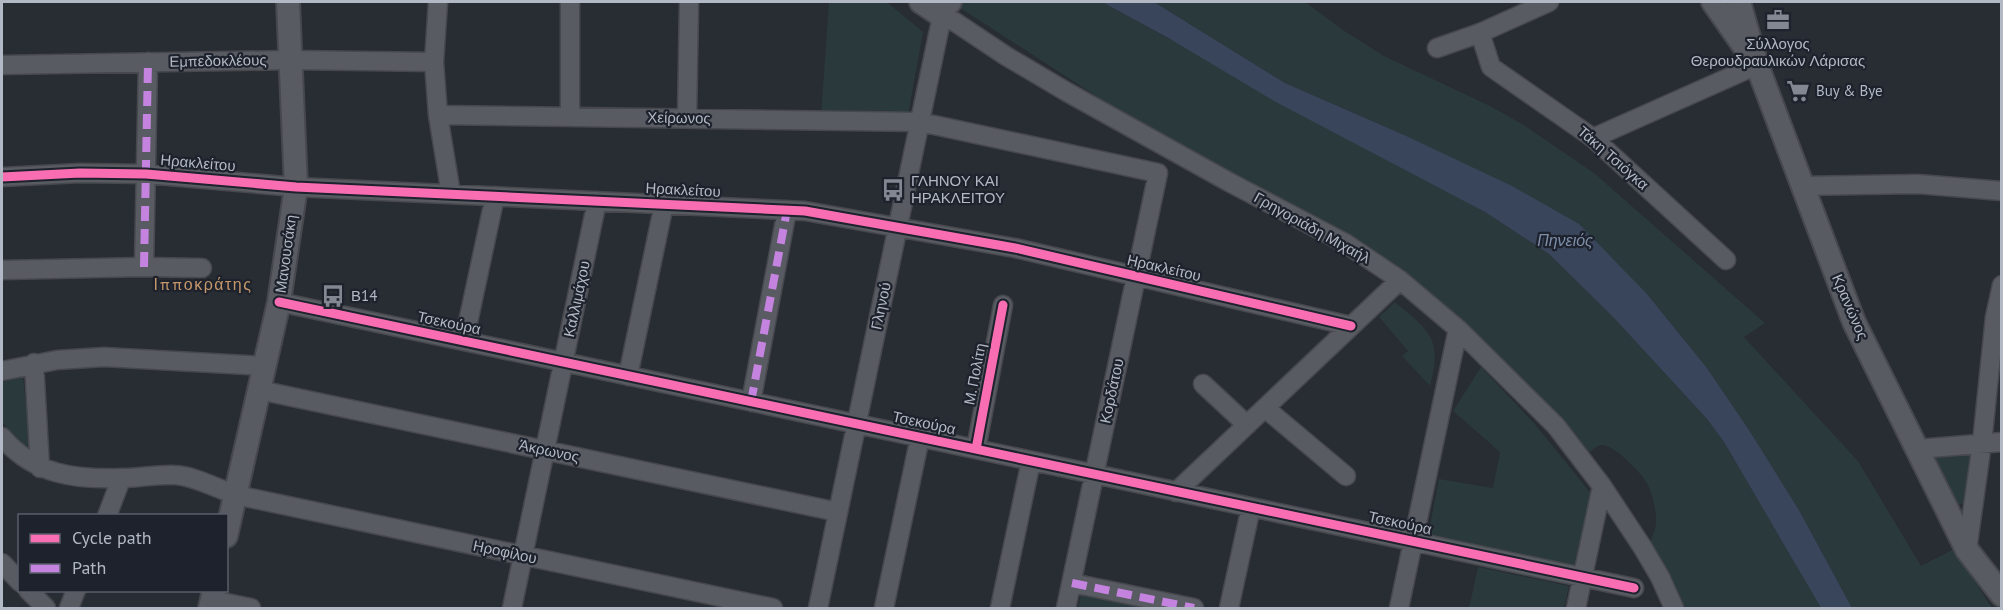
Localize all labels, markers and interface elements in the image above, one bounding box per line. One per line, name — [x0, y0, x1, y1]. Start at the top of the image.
office icon: Σύλλογος Θερουδραυλικών Λάρισας — [1765, 7, 1791, 33]
place label: Σύλλογος Θερουδραυλικών Λάρισας — [1691, 34, 1865, 70]
street label: Εμπεδοκλέους — [169, 50, 267, 71]
supermarket icon: Buy & Bye — [1785, 78, 1811, 104]
place label: Buy & Bye — [1816, 81, 1883, 100]
street label: Χείρωνος — [647, 107, 711, 128]
street label: Τάκη Τσιόγκα — [1574, 122, 1653, 194]
street label: Ηρακλείτου — [160, 150, 236, 175]
place label: ΓΛΗΝΟΥ ΚΑΙ ΗΡΑΚΛΕΙΤΟΥ — [911, 171, 1005, 207]
bus stop icon: ΓΛΗΝΟΥ ΚΑΙ ΗΡΑΚΛΕΙΤΟΥ — [880, 177, 906, 203]
street label: Ηρακλείτου — [645, 178, 721, 201]
street label: Γρηγοριάδη Μιχαήλ — [1251, 188, 1374, 268]
street label: Μανουσάκη — [271, 214, 300, 294]
water label: Πηνειός — [1537, 230, 1593, 250]
street label: Ηρακλείτου — [1125, 250, 1203, 285]
street label: Καλλιμάχου — [559, 259, 594, 339]
street label: Κρανώνος — [1828, 271, 1873, 343]
district label: Ιπποκράτης — [154, 274, 252, 294]
street label: Γληνού — [866, 280, 895, 331]
bus stop icon: Β14 — [320, 283, 346, 309]
place label: Β14 — [351, 286, 377, 305]
street label: Τσεκούρα — [416, 307, 483, 339]
street label: Μ. Πολίτη — [959, 341, 990, 406]
street label: Κορδάτου — [1095, 357, 1128, 425]
street label: Τσεκούρα — [891, 407, 958, 439]
street label: Άκρωνος — [517, 435, 581, 466]
street label: Τσεκούρα — [1367, 507, 1434, 539]
legend — [18, 514, 228, 592]
text: Cycle path — [72, 526, 152, 549]
street label: Ηροφίλου — [472, 536, 539, 568]
text: Path — [72, 556, 106, 579]

